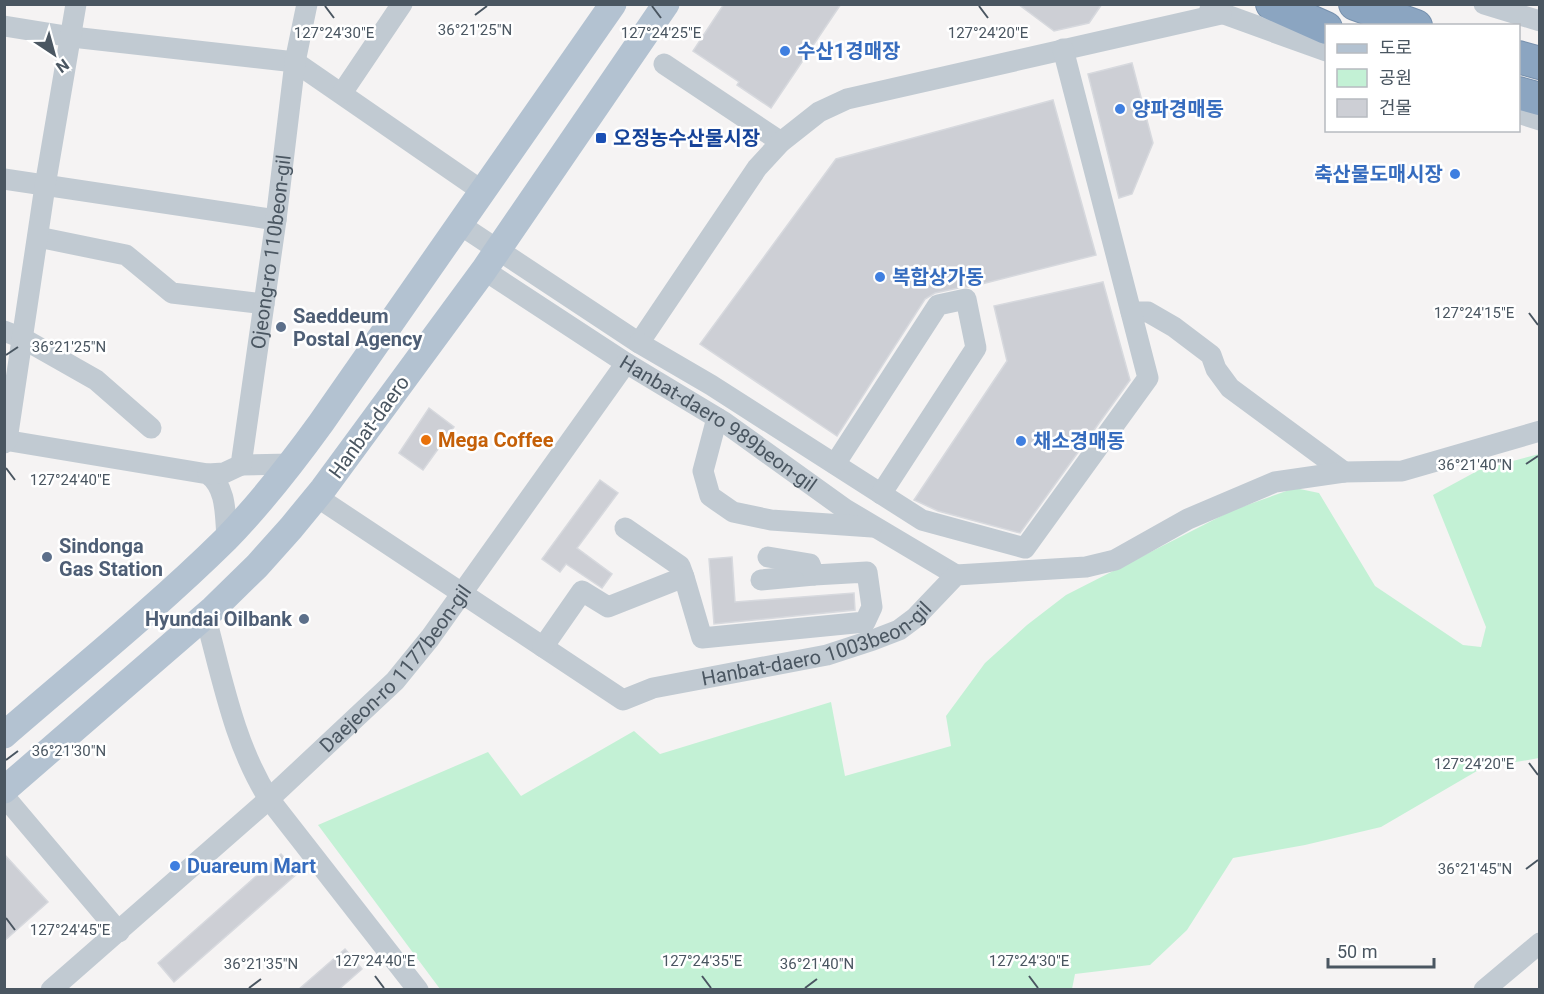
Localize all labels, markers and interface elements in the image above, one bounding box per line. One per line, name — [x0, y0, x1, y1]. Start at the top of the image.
text: 36°21'25"N — [438, 21, 512, 39]
north arrow — [24, 24, 84, 84]
text: 127°24'30"E — [294, 24, 375, 42]
text: 127°24'25"E — [621, 24, 702, 42]
text: 127°24'20"E — [948, 24, 1029, 42]
legend — [1325, 24, 1520, 132]
text: 도로 — [1379, 37, 1412, 58]
place label: 수산1경매장 — [797, 39, 900, 63]
marker: 수산1경매장 — [778, 44, 792, 58]
text: N — [52, 55, 73, 77]
text: 공원 — [1379, 67, 1412, 88]
place label: 양파경매동 — [1132, 97, 1224, 121]
text: 건물 — [1379, 97, 1412, 118]
marker: 양파경매동 — [1113, 102, 1127, 116]
place label: 오정농수산물시장 — [613, 126, 760, 150]
marker: 오정농수산물시장 — [594, 131, 608, 145]
street label: Ojeong-ro 110beon-gil — [246, 153, 296, 351]
place label: 축산물도매시장 — [1314, 162, 1443, 186]
marker: 축산물도매시장 — [1448, 167, 1462, 181]
place label: 복합상가동 — [892, 265, 984, 289]
marker: 복합상가동 — [873, 270, 887, 284]
place label: Saeddeum Postal Agency — [293, 304, 423, 351]
text: 127°24'15"E — [1434, 304, 1515, 322]
marker: Saeddeum Postal Agency — [274, 320, 288, 334]
text: 36°21'25"N — [32, 338, 106, 356]
street label: Hanbat-daero 989beon-gil — [615, 350, 821, 497]
street label: Hanbat-daero — [324, 371, 414, 483]
place label: Mega Coffee — [438, 428, 554, 452]
place label: 채소경매동 — [1033, 429, 1125, 453]
marker: Mega Coffee — [419, 433, 433, 447]
marker: 채소경매동 — [1014, 434, 1028, 448]
text: 36°21'40"N — [1438, 456, 1512, 474]
text: 127°24'40"E — [30, 471, 111, 489]
place label: Sindonga Gas Station — [59, 534, 163, 581]
marker: Sindonga Gas Station — [40, 550, 54, 564]
street label: Daejeon-ro 1177beon-gil — [315, 580, 476, 757]
street label: Hanbat-daero 1003beon-gil — [699, 597, 936, 691]
place label: Hyundai Oilbank — [145, 607, 292, 631]
marker: Hyundai Oilbank — [297, 612, 311, 626]
text: 36°21'30"N — [32, 742, 106, 760]
text: 127°24'20"E — [1434, 755, 1515, 773]
place label: Duareum Mart — [187, 854, 316, 878]
marker: Duareum Mart — [168, 859, 182, 873]
text: 36°21'45"N — [1438, 860, 1512, 878]
text: 127°24'45"E — [30, 921, 111, 939]
scale bar — [1328, 931, 1434, 969]
text: 50 m — [1337, 941, 1377, 962]
text: 127°24'40"E — [335, 952, 416, 970]
text: 127°24'35"E — [662, 952, 743, 970]
text: 127°24'30"E — [989, 952, 1070, 970]
text: 36°21'35"N — [224, 955, 298, 973]
text: 36°21'40"N — [780, 955, 854, 973]

